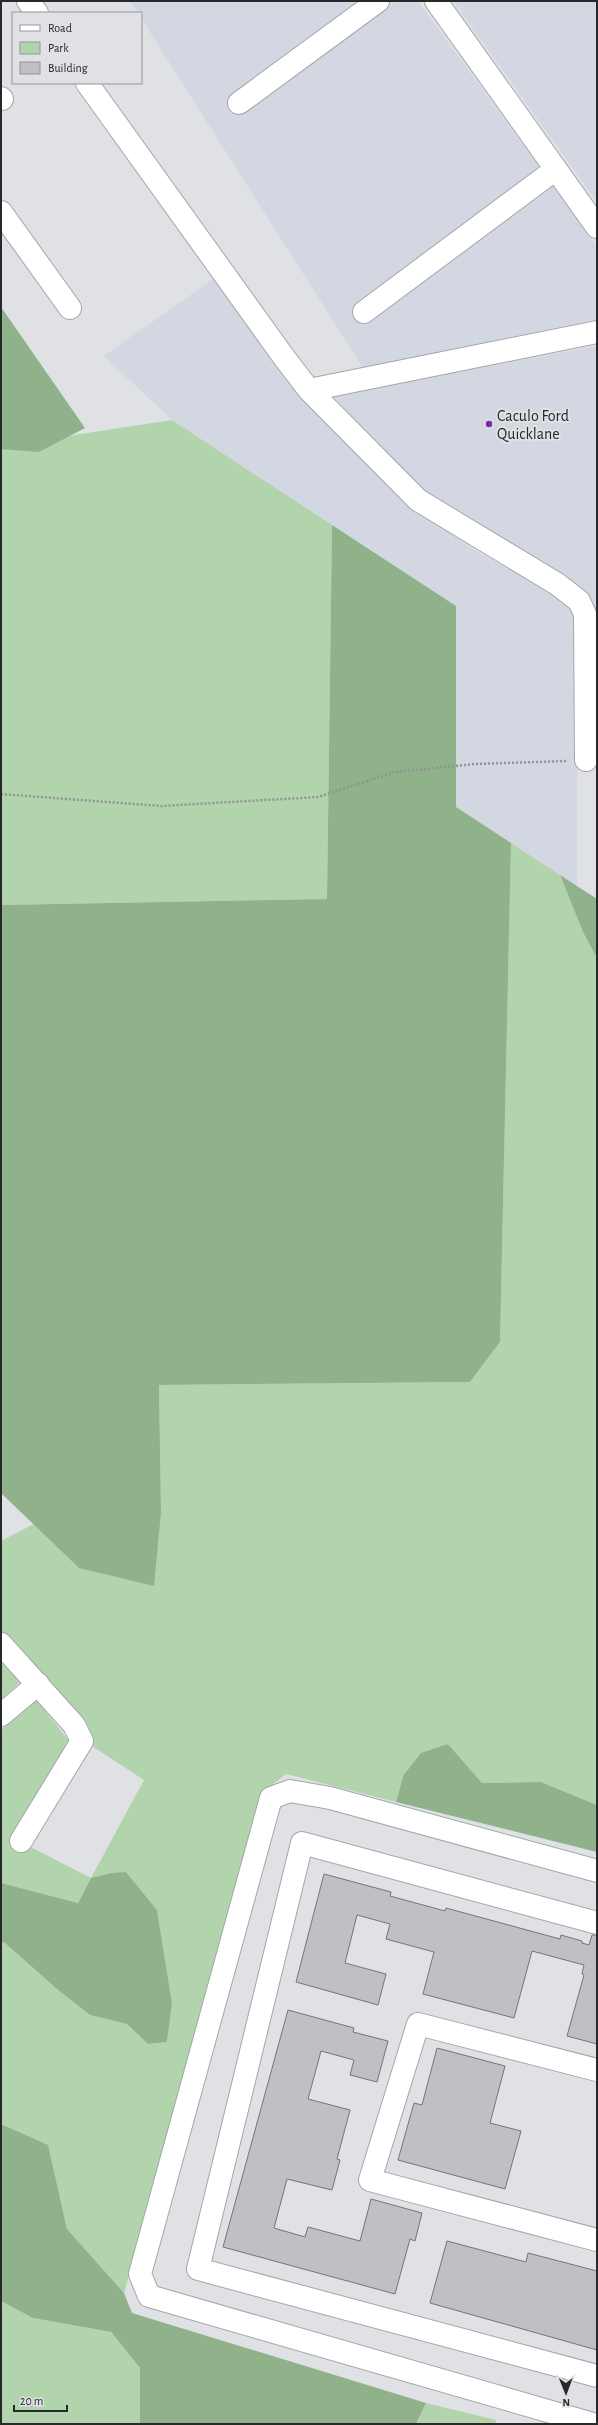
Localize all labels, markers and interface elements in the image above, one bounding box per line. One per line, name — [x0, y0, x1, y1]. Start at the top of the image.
legend — [12, 12, 142, 84]
text: Road — [48, 22, 72, 34]
text: Park — [48, 42, 69, 54]
text: Building — [48, 62, 88, 74]
place label: Caculo Ford Quicklane — [497, 408, 569, 443]
marker: Caculo Ford Quicklane — [484, 419, 494, 429]
north arrow — [546, 2373, 586, 2413]
scale bar — [14, 2387, 67, 2413]
text: 20 m — [20, 2395, 43, 2407]
text: N — [562, 2397, 570, 2408]

